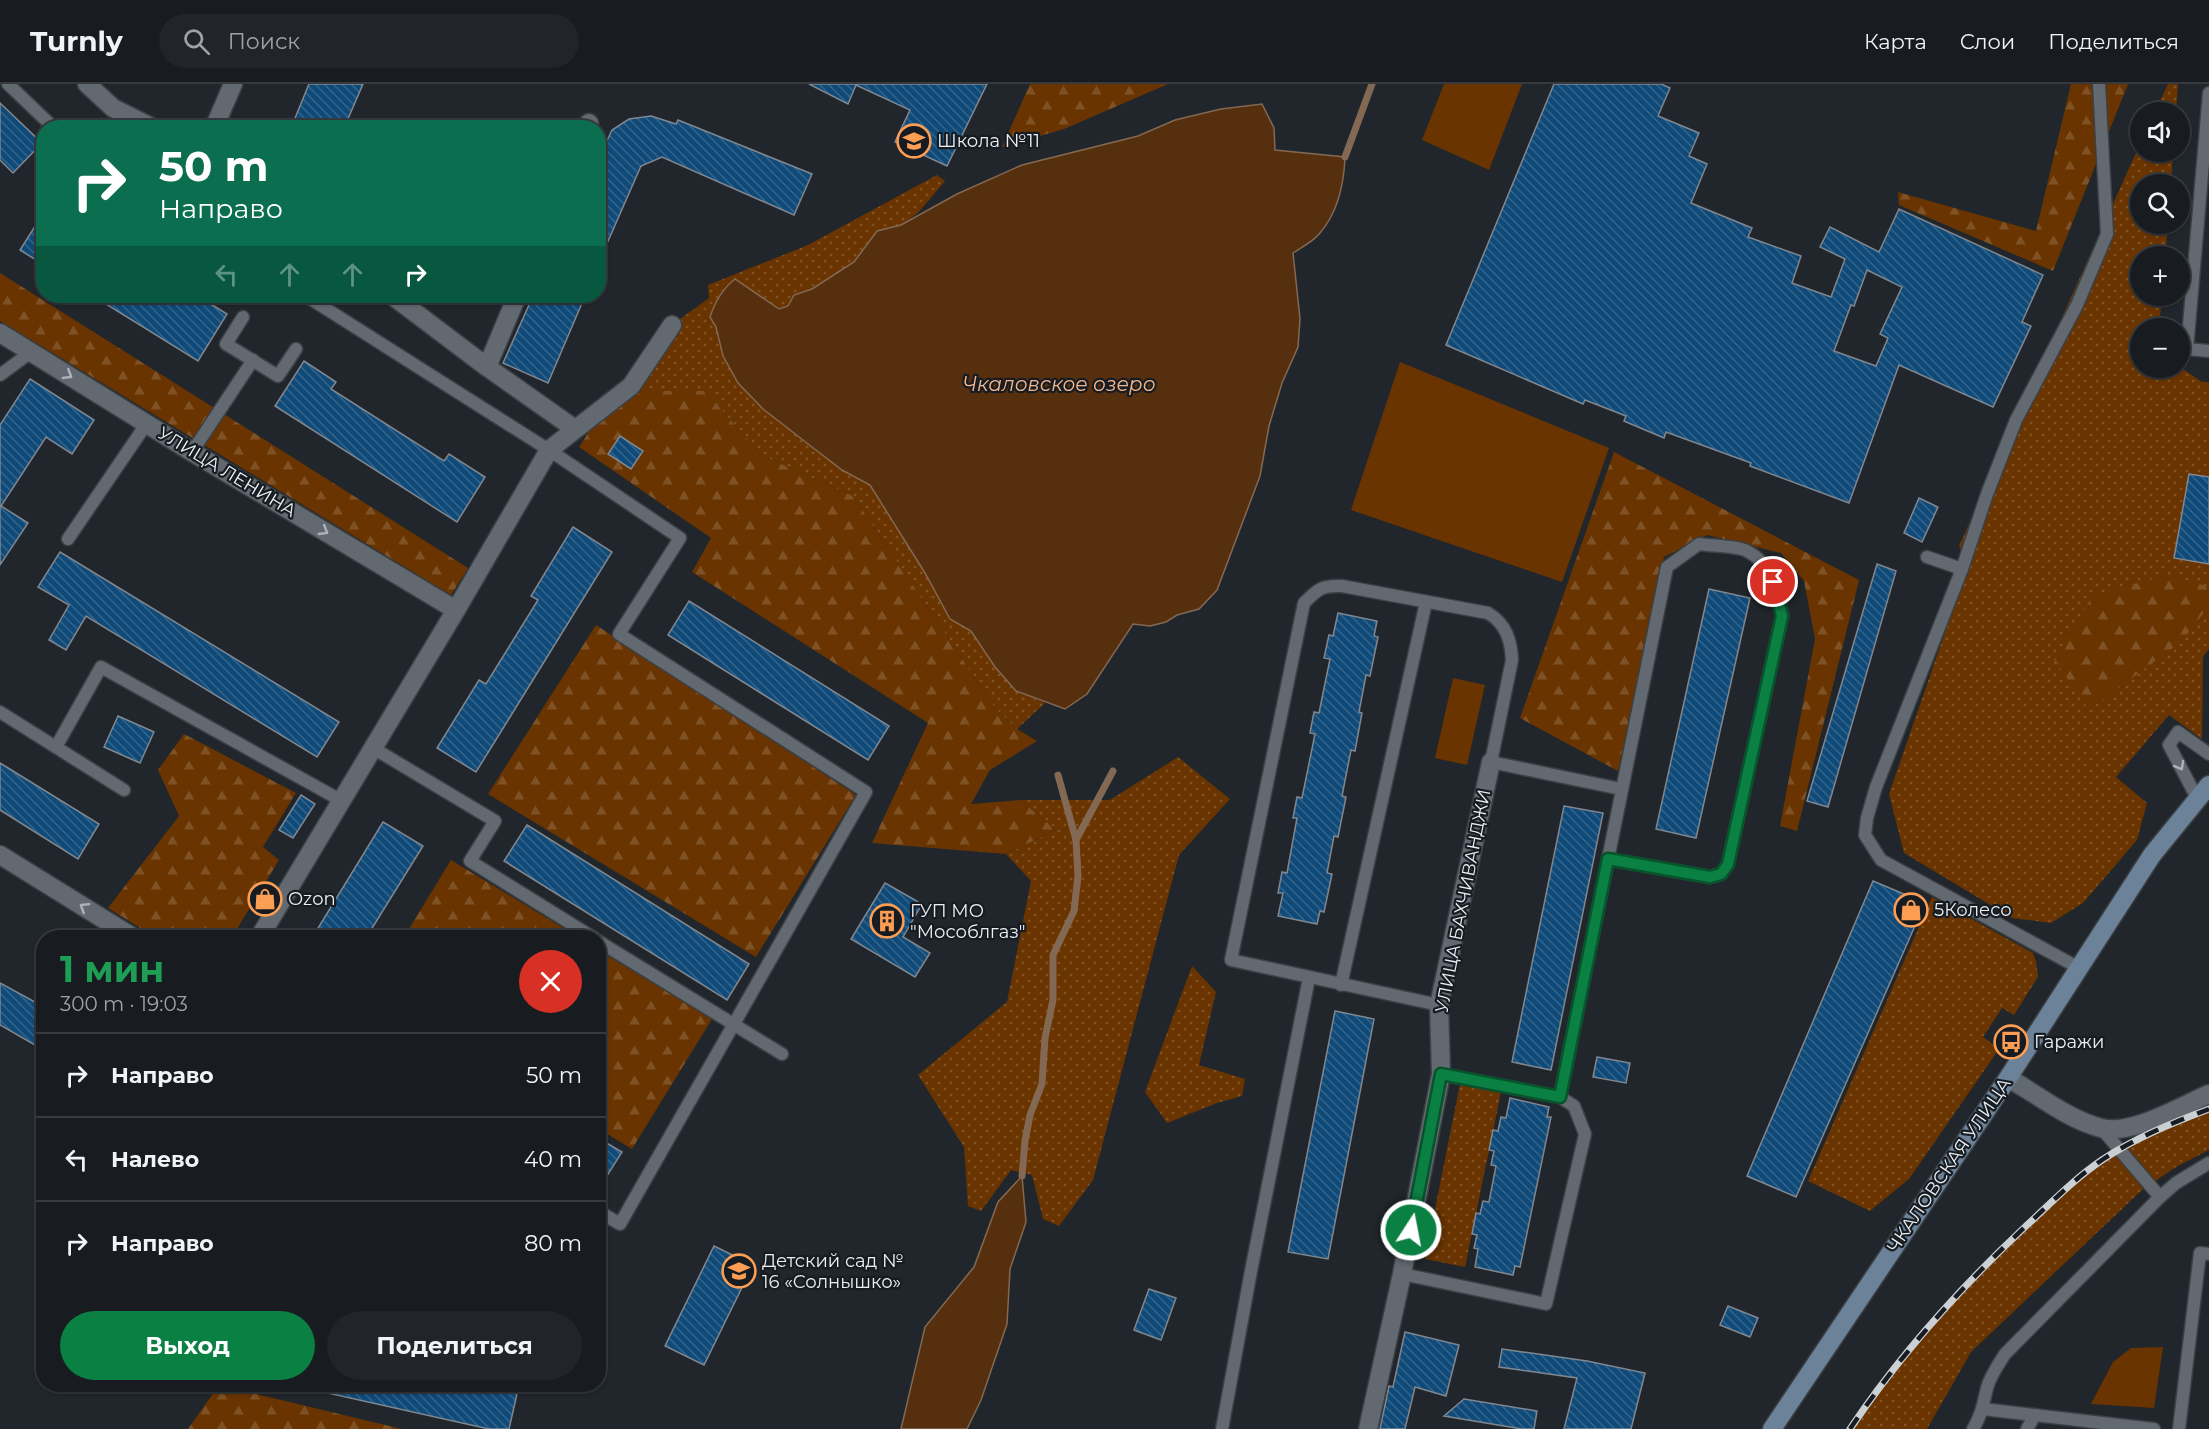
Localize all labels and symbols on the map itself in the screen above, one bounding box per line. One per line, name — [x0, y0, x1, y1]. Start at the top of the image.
school or university icon: Школа №11 — [896, 123, 932, 159]
place label: Школа №11 — [937, 130, 1040, 152]
one-way arrow — [62, 367, 72, 379]
water label: Чкаловское озеро — [962, 372, 1156, 396]
street label: УЛИЦА ЛЕНИНА — [154, 422, 301, 522]
one-way arrow — [318, 523, 328, 535]
pin — [1747, 556, 1798, 607]
one-way arrow — [2173, 760, 2184, 771]
street label: УЛИЦА БАХЧИВАНДЖИ — [1431, 787, 1495, 1015]
shop icon: Ozon — [247, 881, 283, 917]
place label: Ozon — [288, 888, 336, 910]
shop icon: 5Колесо — [1893, 892, 1929, 928]
place label: 5Колесо — [1934, 899, 2012, 921]
place label: ГУП МО "Мособлгаз" — [910, 900, 1025, 943]
one-way arrow — [80, 902, 90, 914]
building icon: ГУП МО "Мособлгаз" — [869, 903, 905, 939]
bus stop icon: Гаражи — [1993, 1024, 2029, 1060]
place label: Гаражи — [2034, 1031, 2104, 1053]
street label: ЧКАЛОВСКАЯ УЛИЦА — [1882, 1073, 2016, 1257]
position arrow — [1379, 1198, 1443, 1262]
place label: Детский сад № 16 «Солнышко» — [762, 1250, 904, 1293]
school or university icon: Детский сад № 16 «Солнышко» — [721, 1253, 757, 1289]

